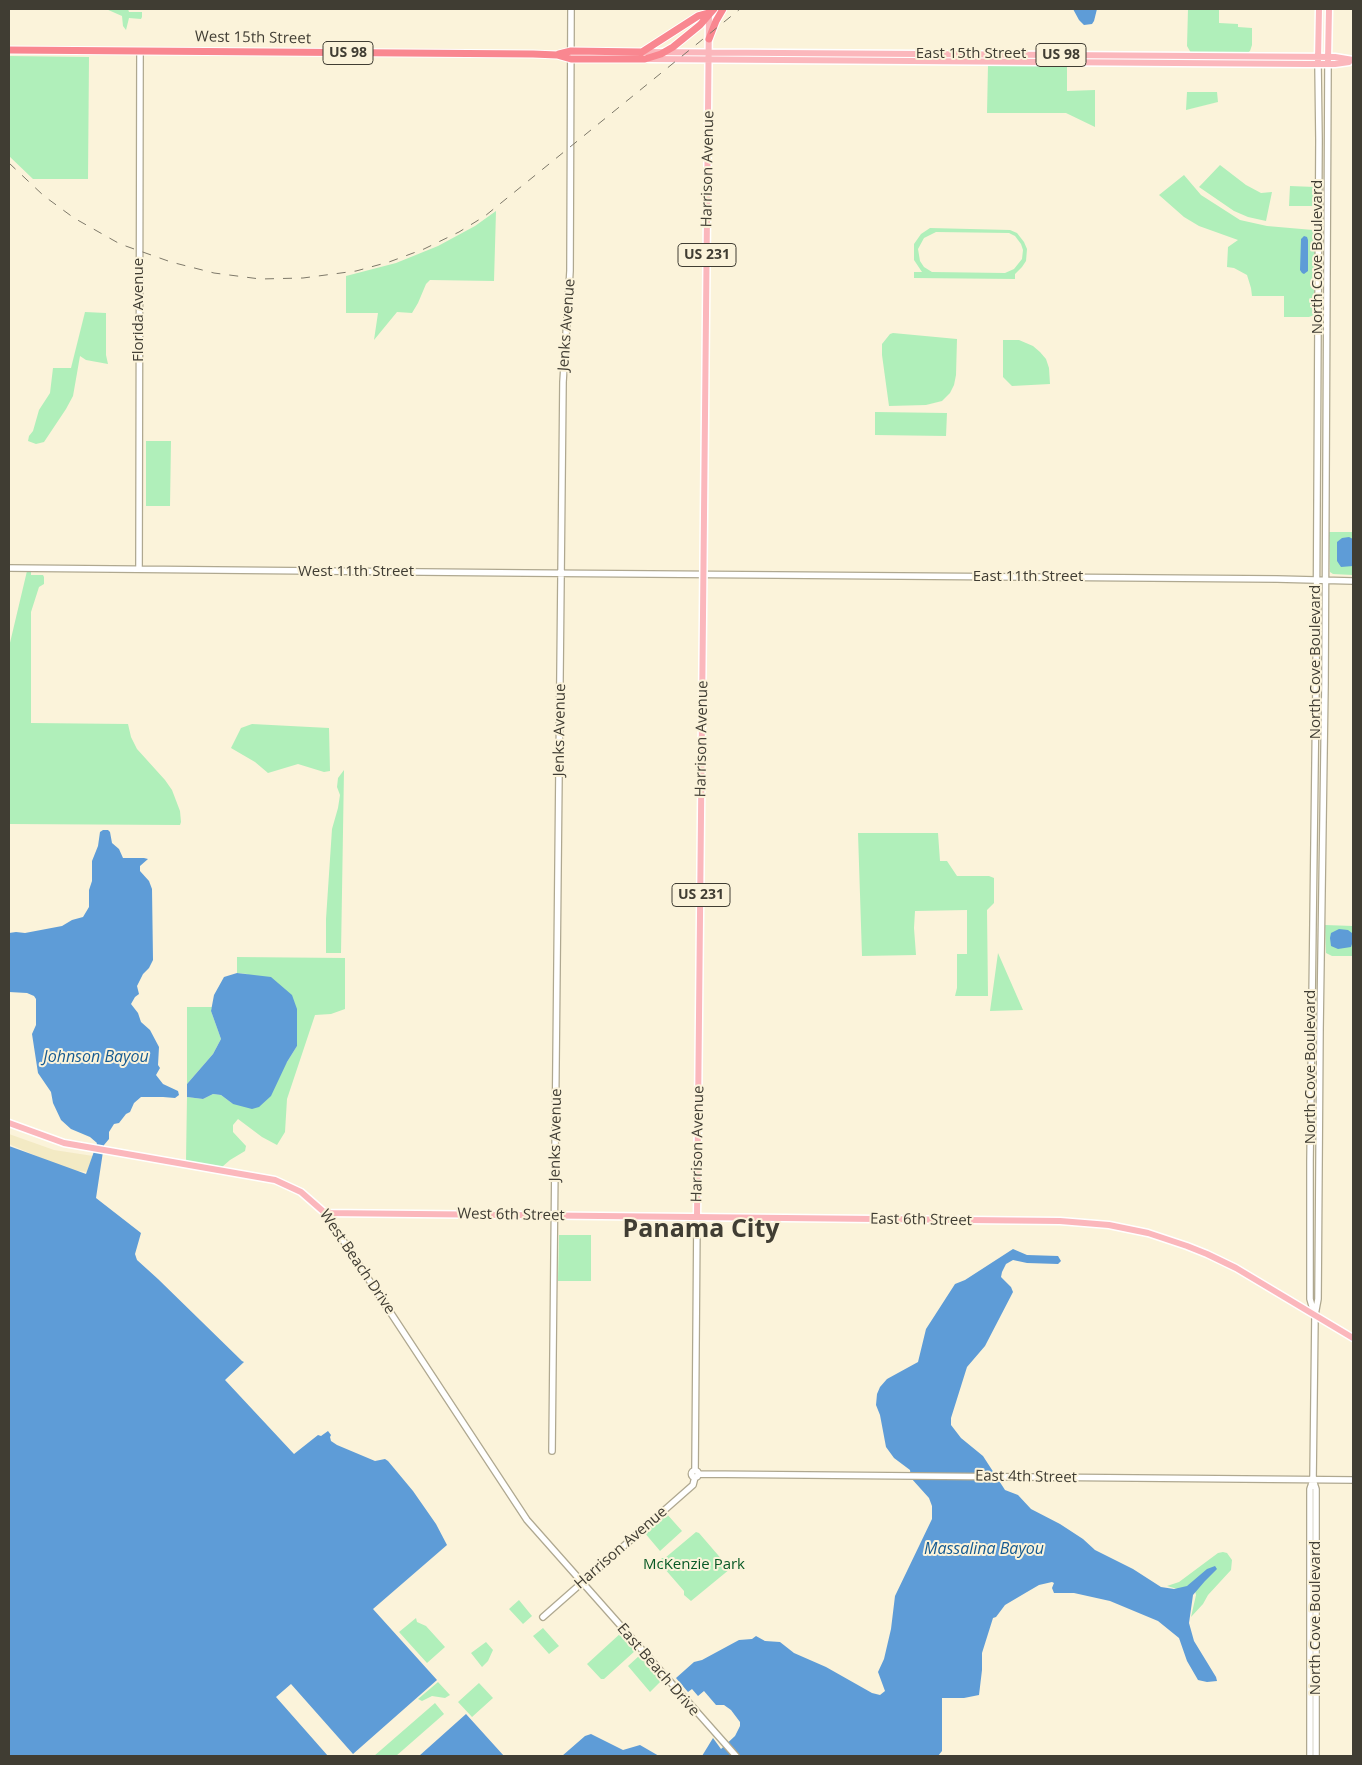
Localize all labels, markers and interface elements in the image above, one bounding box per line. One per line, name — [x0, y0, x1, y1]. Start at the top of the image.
street label: West 15th Street — [195, 28, 311, 48]
road number: US 98 — [323, 42, 373, 64]
road number: US 98 — [1036, 44, 1086, 66]
street label: East 15th Street — [916, 45, 1026, 63]
street label: Harrison Avenue — [698, 110, 718, 228]
street label: North Cove Boulevard — [1309, 180, 1327, 334]
road number: US 231 — [678, 244, 736, 266]
street label: Florida Avenue — [130, 258, 148, 362]
street label: Jenks Avenue — [555, 278, 579, 372]
street label: West 11th Street — [298, 563, 414, 581]
street label: East 11th Street — [973, 568, 1083, 586]
street label: North Cove Boulevard — [1307, 585, 1325, 739]
street label: Harrison Avenue — [692, 680, 712, 798]
street label: Jenks Avenue — [550, 683, 570, 777]
road number: US 231 — [672, 884, 730, 906]
street label: North Cove Boulevard — [1302, 990, 1320, 1144]
water label: Johnson Bayou — [43, 1047, 149, 1067]
street label: Harrison Avenue — [688, 1085, 708, 1203]
street label: Jenks Avenue — [546, 1088, 566, 1182]
street label: West 6th Street — [457, 1205, 565, 1225]
street label: West Beach Drive — [315, 1206, 399, 1318]
street label: East 6th Street — [870, 1210, 972, 1230]
district label: Panama City — [622, 1215, 780, 1245]
street label: East 4th Street — [975, 1467, 1077, 1487]
street label: Harrison Avenue — [571, 1503, 671, 1593]
water label: Massalina Bayou — [924, 1539, 1044, 1559]
street label: North Cove Boulevard — [1307, 1541, 1325, 1695]
park label: McKenzie Park — [643, 1556, 745, 1574]
street label: East Beach Drive — [613, 1620, 703, 1720]

